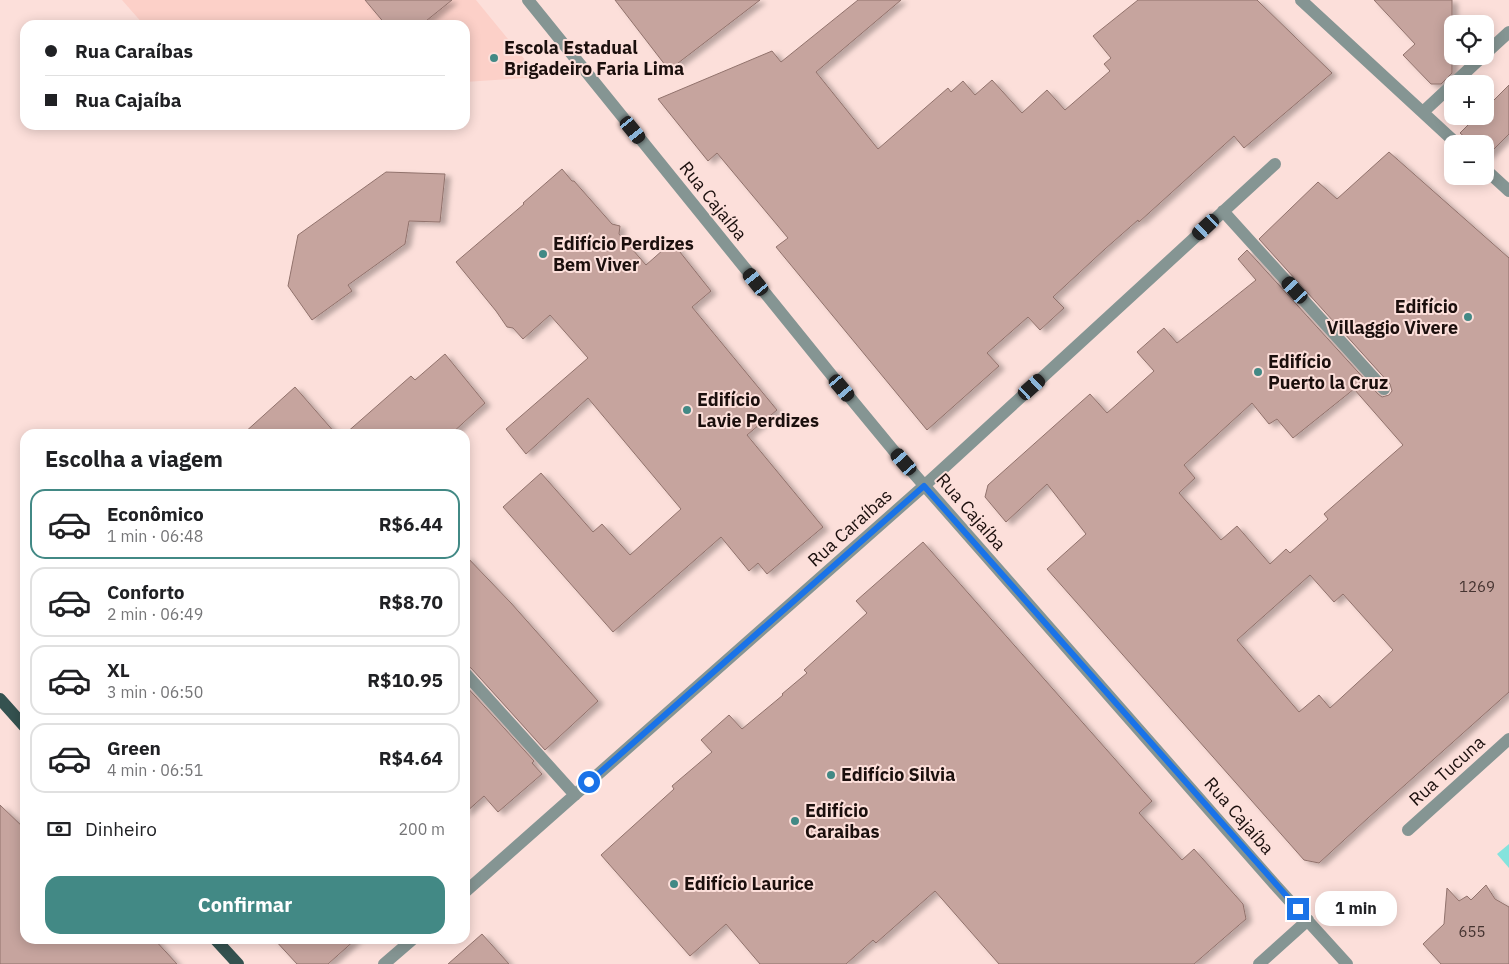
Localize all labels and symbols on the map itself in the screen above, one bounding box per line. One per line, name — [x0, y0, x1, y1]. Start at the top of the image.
place label: Escola Estadual Brigadeiro Faria Lima — [504, 36, 684, 80]
marker: Escola Estadual Brigadeiro Faria Lima — [488, 52, 500, 64]
car — [617, 114, 648, 146]
street label: Rua Cajaíba — [675, 157, 752, 245]
car — [1189, 211, 1222, 243]
place label: Edifício Perdizes Bem Viver — [553, 232, 694, 276]
marker: Edifício Perdizes Bem Viver — [537, 248, 549, 260]
car — [740, 266, 771, 298]
car — [1279, 274, 1310, 306]
place label: Edifício Villaggio Vivere — [1327, 295, 1458, 339]
marker: Edifício Villaggio Vivere — [1462, 311, 1474, 323]
place label: Edifício Puerto la Cruz — [1268, 350, 1388, 394]
marker: Edifício Puerto la Cruz — [1252, 366, 1264, 378]
car — [1015, 371, 1048, 403]
car — [826, 372, 857, 404]
place label: Edifício Lavie Perdizes — [697, 388, 819, 432]
marker: Edifício Lavie Perdizes — [681, 404, 693, 416]
car — [888, 446, 919, 478]
street label: Rua Cajaíba — [932, 468, 1011, 555]
street label: Rua Caraíbas — [803, 484, 897, 572]
house number: 1269 — [1459, 577, 1495, 596]
street label: Rua Tucuna — [1404, 730, 1490, 811]
place label: Edifício Silvia — [841, 763, 955, 786]
marker: Edifício Silvia — [825, 769, 837, 781]
route start — [578, 771, 600, 793]
street label: Rua Cajaíba — [1200, 772, 1279, 859]
place label: Edifício Caraibas — [805, 799, 880, 843]
marker: Edifício Caraibas — [789, 815, 801, 827]
place label: Edifício Laurice — [684, 872, 814, 895]
marker: Edifício Laurice — [668, 878, 680, 890]
callout: 1 min — [1316, 892, 1398, 926]
route end — [1287, 898, 1309, 920]
house number: 655 — [1458, 922, 1486, 941]

